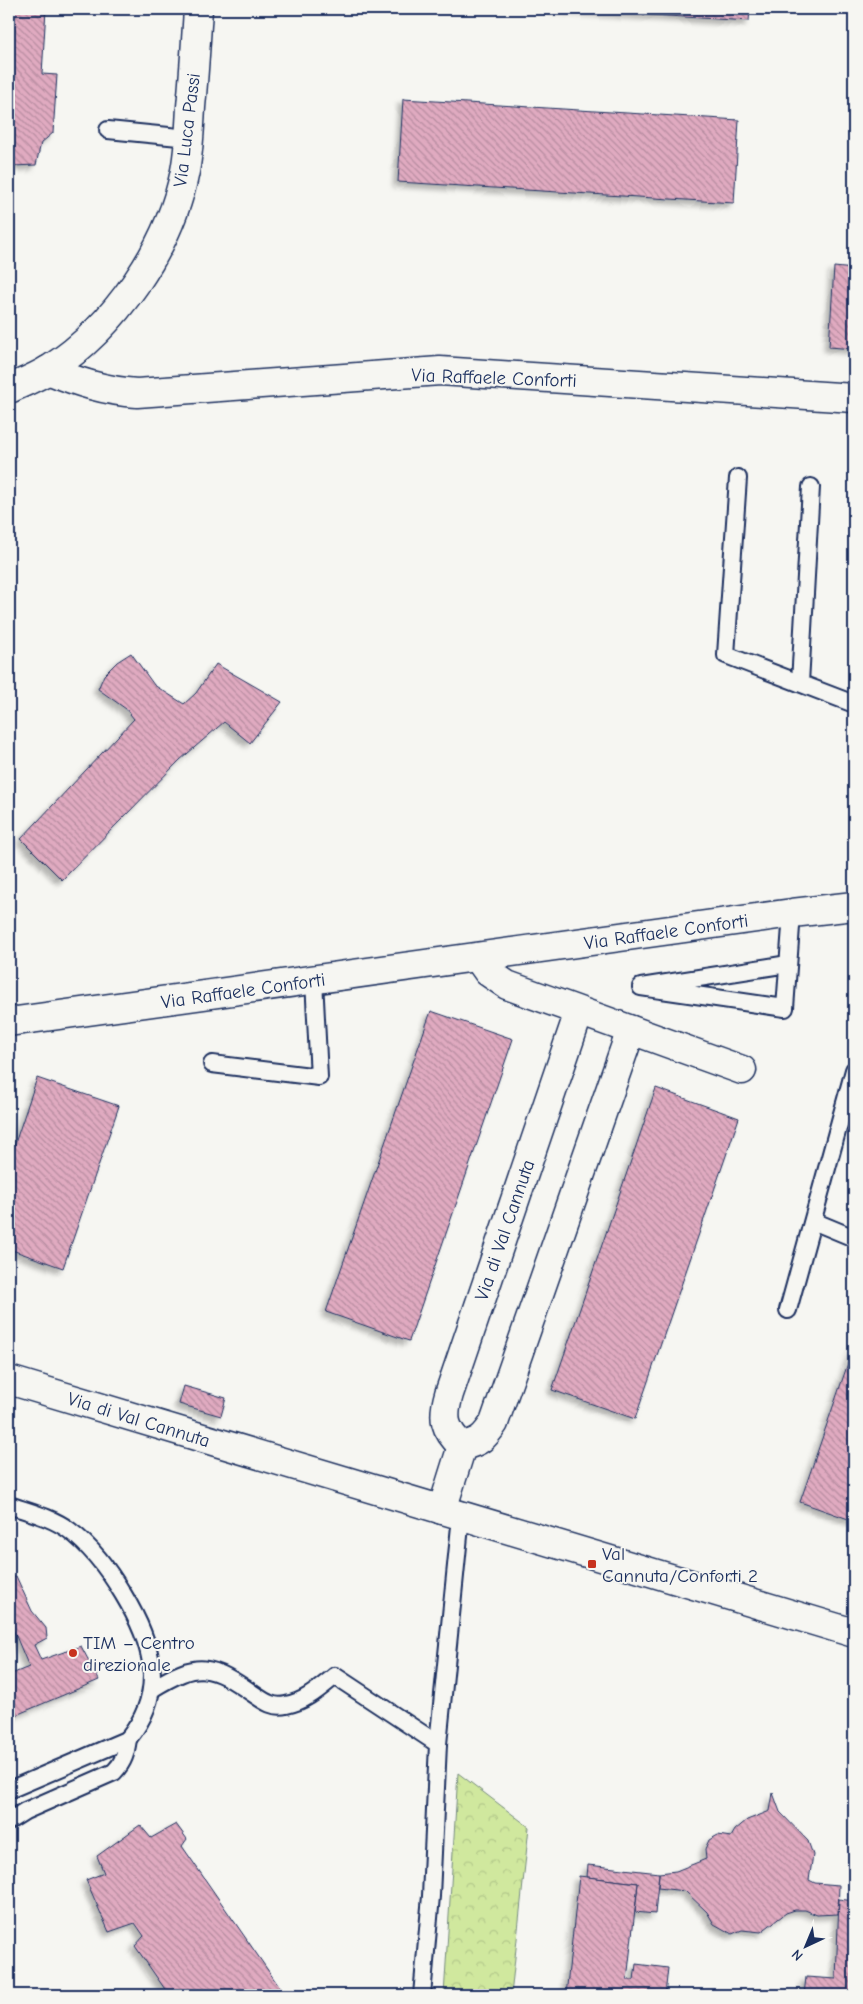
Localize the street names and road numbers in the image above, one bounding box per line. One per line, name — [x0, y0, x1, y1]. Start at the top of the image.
street label: Via Luca Passi — [169, 72, 205, 188]
street label: Via Raffaele Conforti — [411, 364, 577, 392]
street label: Via Raffaele Conforti — [583, 910, 750, 954]
street label: Via Raffaele Conforti — [160, 969, 327, 1013]
street label: Via di Val Cannuta — [471, 1157, 539, 1304]
street label: Via di Val Cannuta — [65, 1388, 213, 1452]

